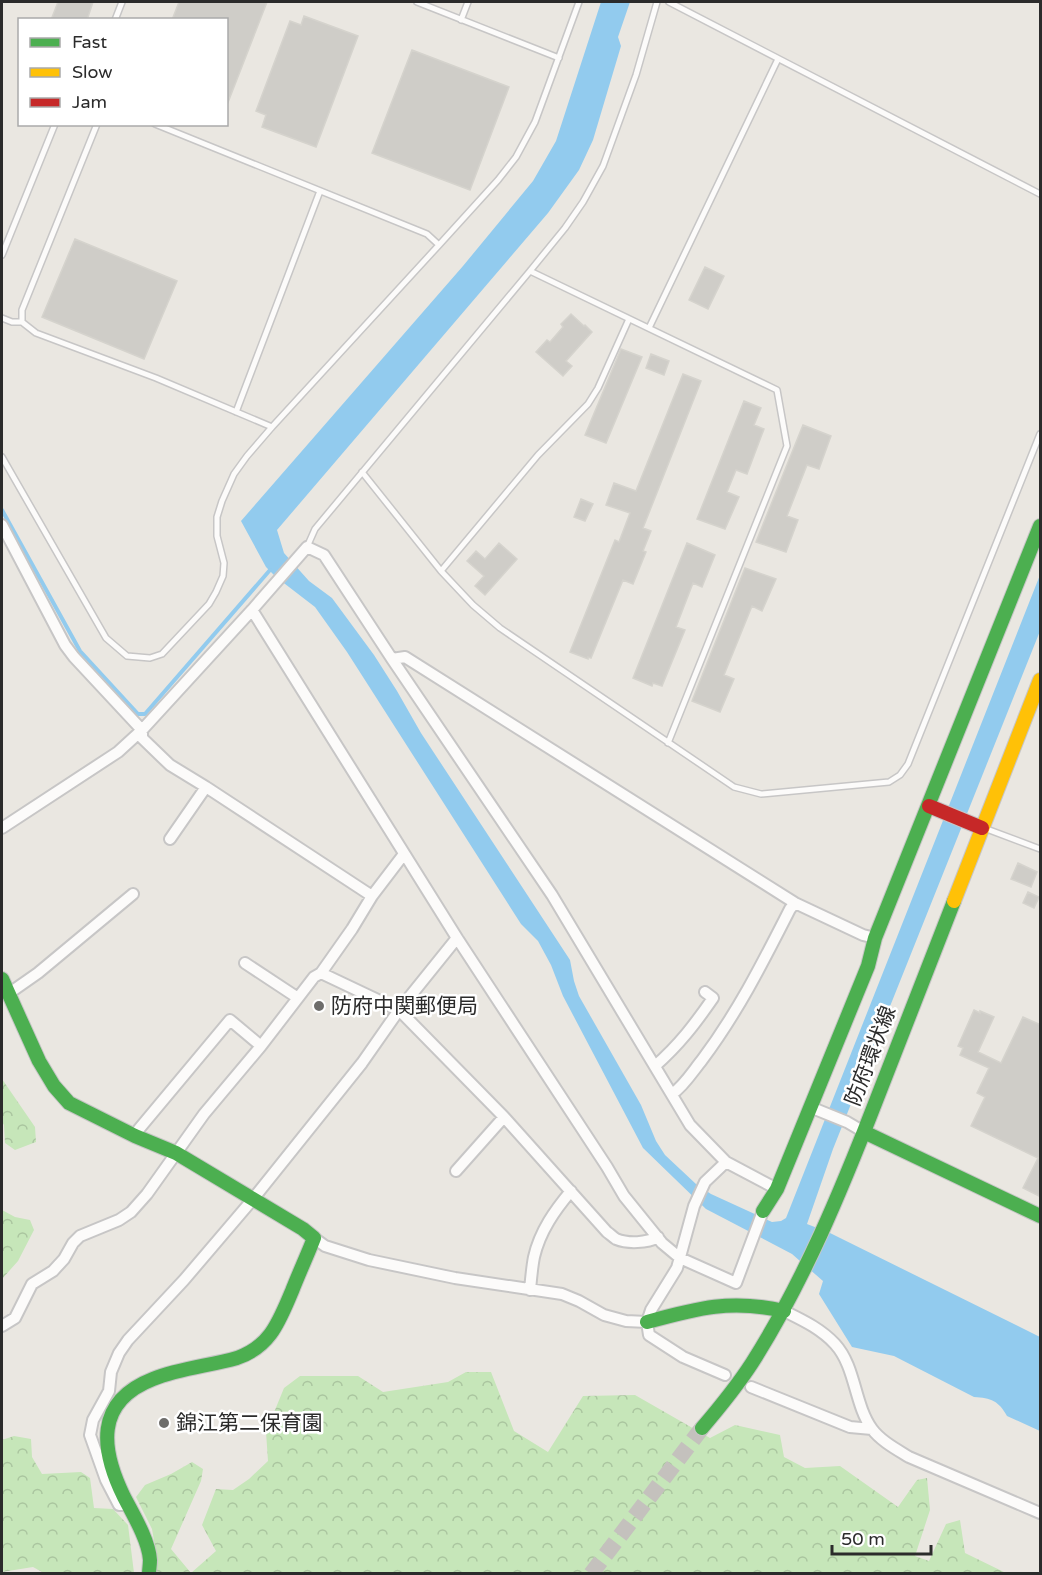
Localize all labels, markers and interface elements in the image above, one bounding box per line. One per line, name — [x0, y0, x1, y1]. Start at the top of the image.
legend — [18, 18, 228, 126]
text: Fast — [72, 31, 107, 53]
text: Slow — [72, 61, 113, 83]
text: Jam — [72, 91, 107, 113]
place label: 防府中関郵便局 — [331, 994, 478, 1019]
marker: 防府中関郵便局 — [312, 999, 326, 1013]
street label: 防府環状線 — [841, 1003, 901, 1109]
place label: 錦江第二保育園 — [176, 1411, 323, 1436]
marker: 錦江第二保育園 — [157, 1416, 171, 1430]
scale bar — [832, 1518, 931, 1556]
text: 50 m — [841, 1528, 885, 1550]

